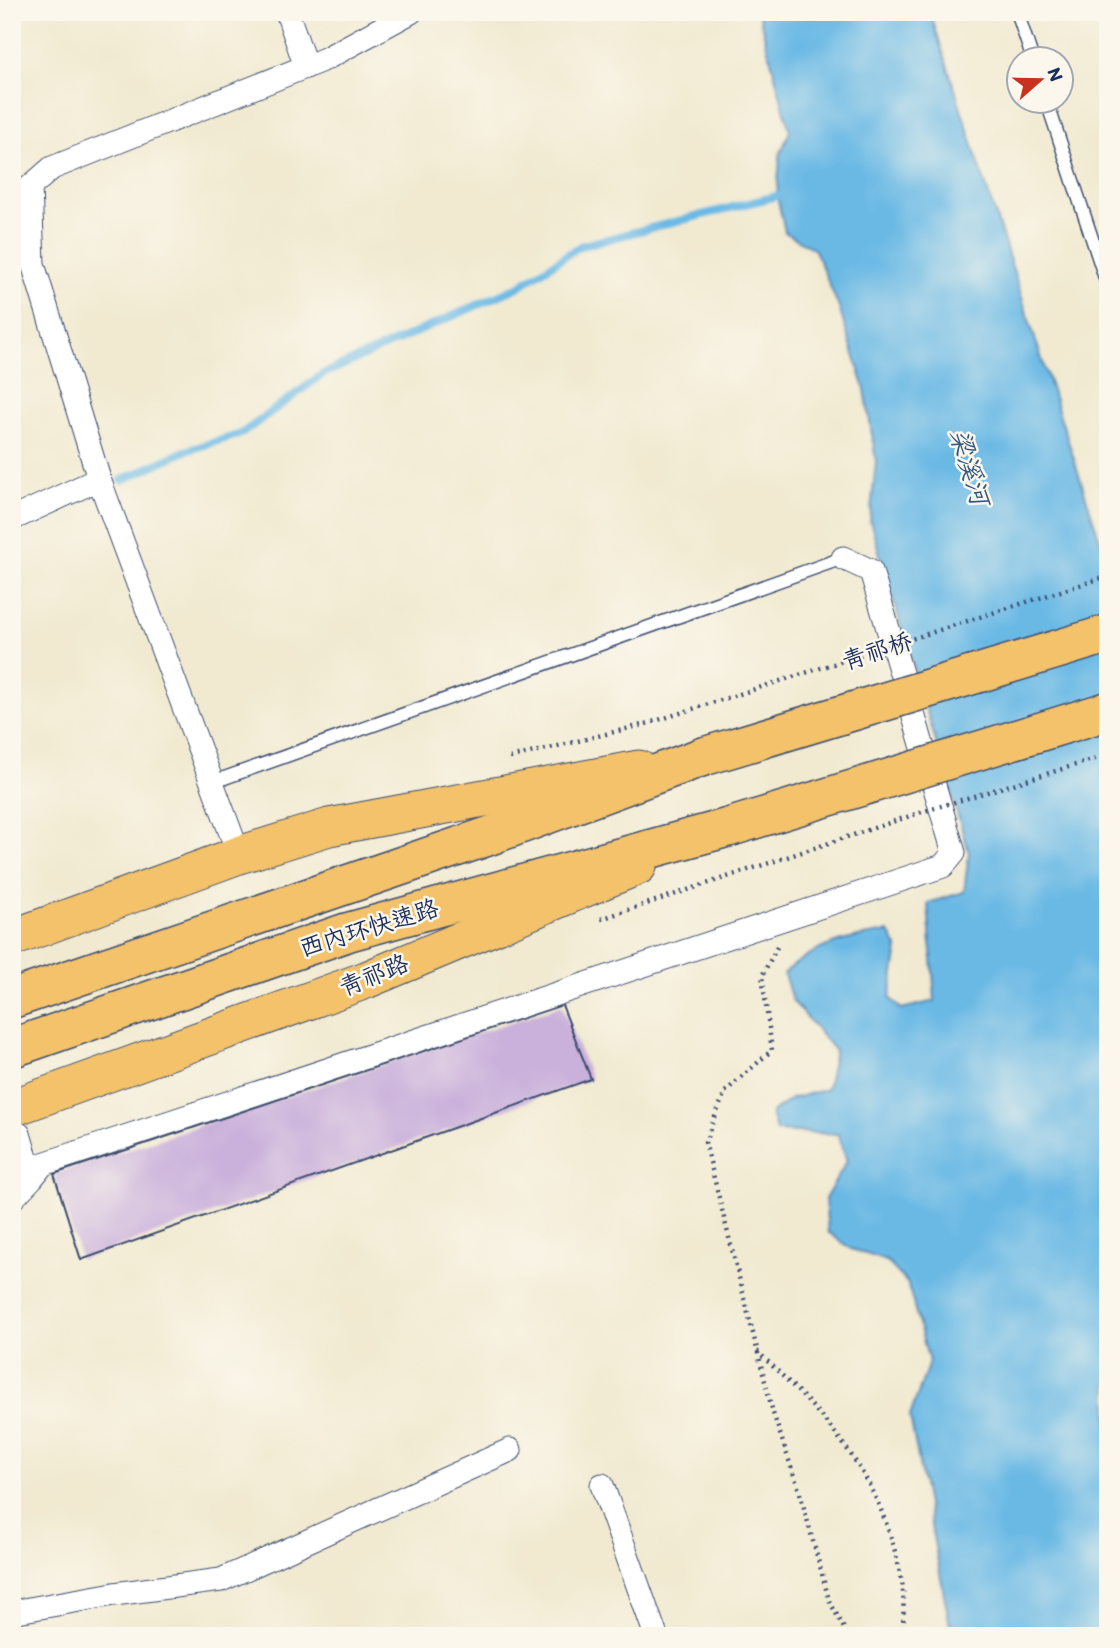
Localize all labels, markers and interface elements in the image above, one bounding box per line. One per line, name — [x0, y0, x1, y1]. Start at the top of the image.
north arrow — [1004, 46, 1074, 116]
text: N — [1043, 64, 1069, 84]
water label: 梁溪河 — [943, 425, 998, 513]
street label: 青祁桥 — [838, 626, 916, 675]
street label: 西内环快速路 — [296, 893, 442, 962]
street label: 青祁路 — [335, 948, 413, 1001]

